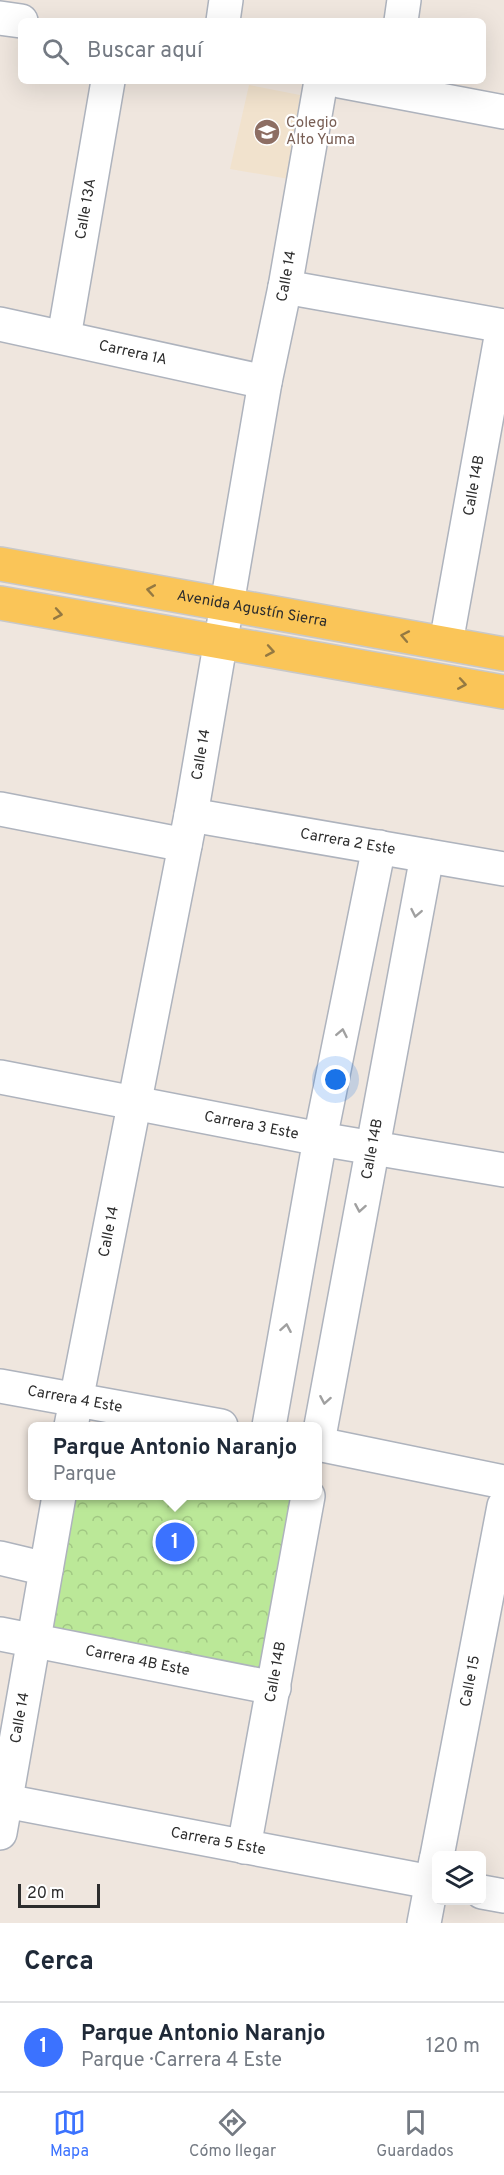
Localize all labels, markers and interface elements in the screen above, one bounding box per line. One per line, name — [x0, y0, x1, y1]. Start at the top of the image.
search box — [18, 18, 486, 84]
icon: search — [39, 35, 72, 68]
text: Buscar aquí — [87, 38, 203, 65]
place label: Colegio Alto Yuma — [286, 114, 355, 150]
school or university icon: Colegio Alto Yuma — [252, 117, 282, 147]
street label: Calle 13A — [71, 177, 101, 241]
street label: Calle 14 — [273, 249, 301, 304]
street label: Carrera 1A — [97, 336, 169, 370]
street label: Calle 14B — [460, 454, 489, 518]
one-way arrow — [147, 584, 156, 596]
street label: Avenida Agustín Sierra — [175, 586, 329, 632]
one-way arrow — [53, 607, 62, 619]
one-way arrow — [400, 630, 410, 643]
one-way arrow — [266, 645, 275, 657]
one-way arrow — [458, 678, 467, 690]
street label: Calle 14 — [188, 727, 215, 782]
street label: Carrera 2 Este — [299, 824, 397, 860]
one-way arrow — [410, 908, 423, 918]
one-way arrow — [334, 1028, 347, 1038]
your location — [321, 1065, 350, 1094]
street label: Carrera 3 Este — [202, 1107, 300, 1144]
street label: Calle 14B — [358, 1117, 387, 1181]
one-way arrow — [354, 1203, 367, 1213]
street label: Calle 14 — [95, 1205, 123, 1259]
one-way arrow — [279, 1323, 292, 1333]
street label: Carrera 4 Este — [26, 1382, 124, 1417]
one-way arrow — [319, 1395, 332, 1405]
popup — [28, 1422, 322, 1500]
text: Parque Antonio Naranjo — [53, 1435, 297, 1462]
text: Parque — [53, 1462, 116, 1488]
pin: 1 — [156, 1520, 195, 1564]
street label: Calle 14B — [261, 1640, 291, 1704]
street label: Carrera 4B Este — [83, 1641, 191, 1681]
street label: Calle 15 — [456, 1654, 485, 1709]
street label: Calle 14 — [6, 1691, 34, 1745]
street label: Carrera 5 Este — [169, 1823, 267, 1860]
map controls — [432, 1851, 486, 1905]
button: layers — [432, 1851, 486, 1905]
scale bar — [18, 1881, 100, 1908]
text: 20 m — [27, 1884, 64, 1904]
text: Cerca — [24, 1946, 94, 1979]
text: Parque Antonio Naranjo — [81, 2021, 326, 2048]
text: 1 — [40, 2034, 48, 2060]
text: 120 m — [426, 2034, 480, 2060]
text: Parque · Carrera 4 Este — [81, 2048, 282, 2074]
tab: Mapa — [50, 2106, 89, 2162]
tab: Cómo llegar — [189, 2106, 276, 2162]
tab: Guardados — [376, 2106, 454, 2162]

